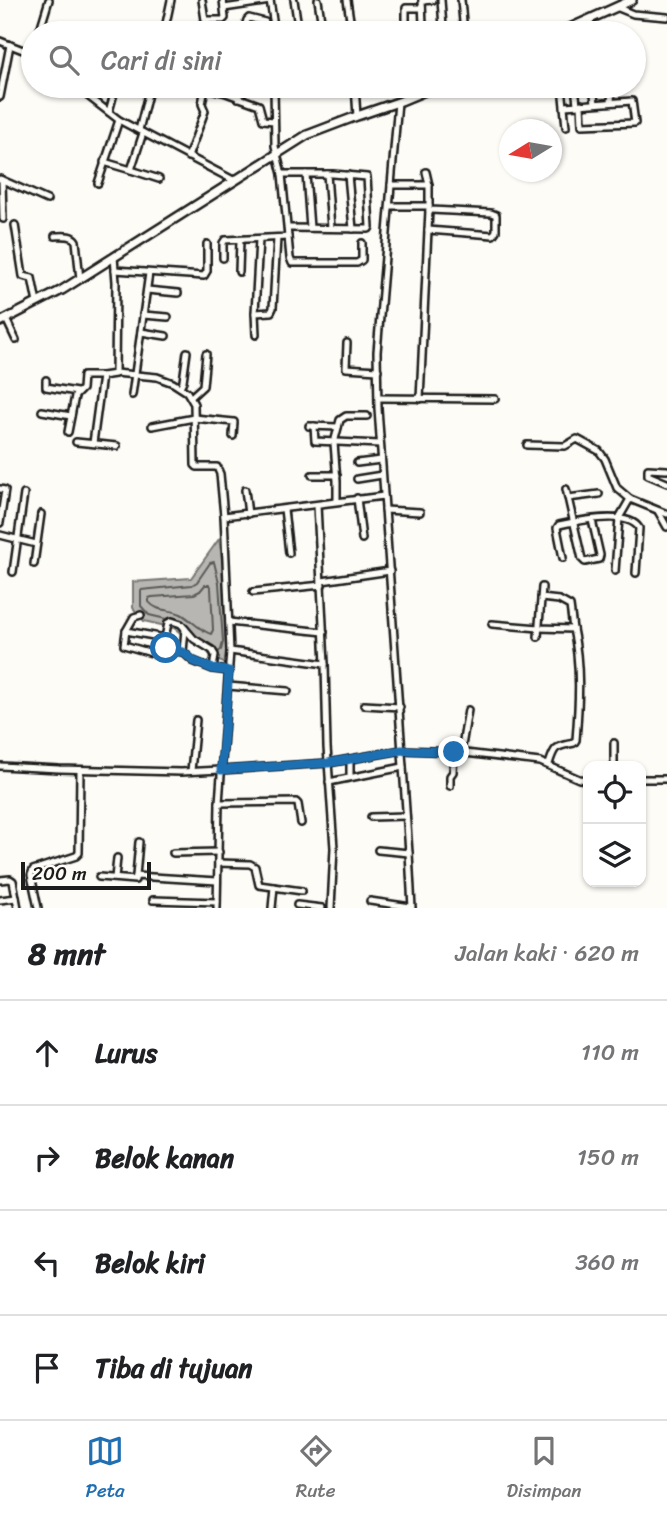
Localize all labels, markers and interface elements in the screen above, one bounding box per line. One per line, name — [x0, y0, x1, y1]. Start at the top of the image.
search box — [21, 21, 646, 98]
text: Cari di sini — [101, 37, 222, 83]
icon: search — [45, 41, 83, 79]
north arrow — [499, 119, 562, 182]
route start — [150, 632, 181, 663]
route end — [438, 736, 469, 767]
map controls — [583, 761, 646, 887]
button: locate — [583, 761, 646, 824]
button: layers — [583, 824, 646, 887]
text: 200 m — [32, 857, 87, 890]
scale bar — [21, 859, 150, 891]
text: 8 mnt — [28, 927, 105, 981]
text: Jalan kaki · 620 m — [455, 933, 639, 974]
text: Lurus — [95, 1030, 158, 1076]
text: 110 m — [581, 1032, 639, 1073]
icon: ahead — [28, 1034, 66, 1072]
text: Belok kanan — [95, 1135, 234, 1181]
text: 150 m — [577, 1137, 639, 1178]
icon: right — [28, 1139, 66, 1177]
text: Belok kiri — [95, 1240, 205, 1286]
text: 360 m — [575, 1242, 639, 1283]
icon: left — [28, 1244, 66, 1282]
text: Tiba di tujuan — [95, 1345, 252, 1391]
icon: arrive — [28, 1349, 66, 1387]
tab: Peta — [86, 1432, 125, 1507]
tab: Rute — [296, 1432, 335, 1507]
tab: Disimpan — [506, 1432, 581, 1507]

